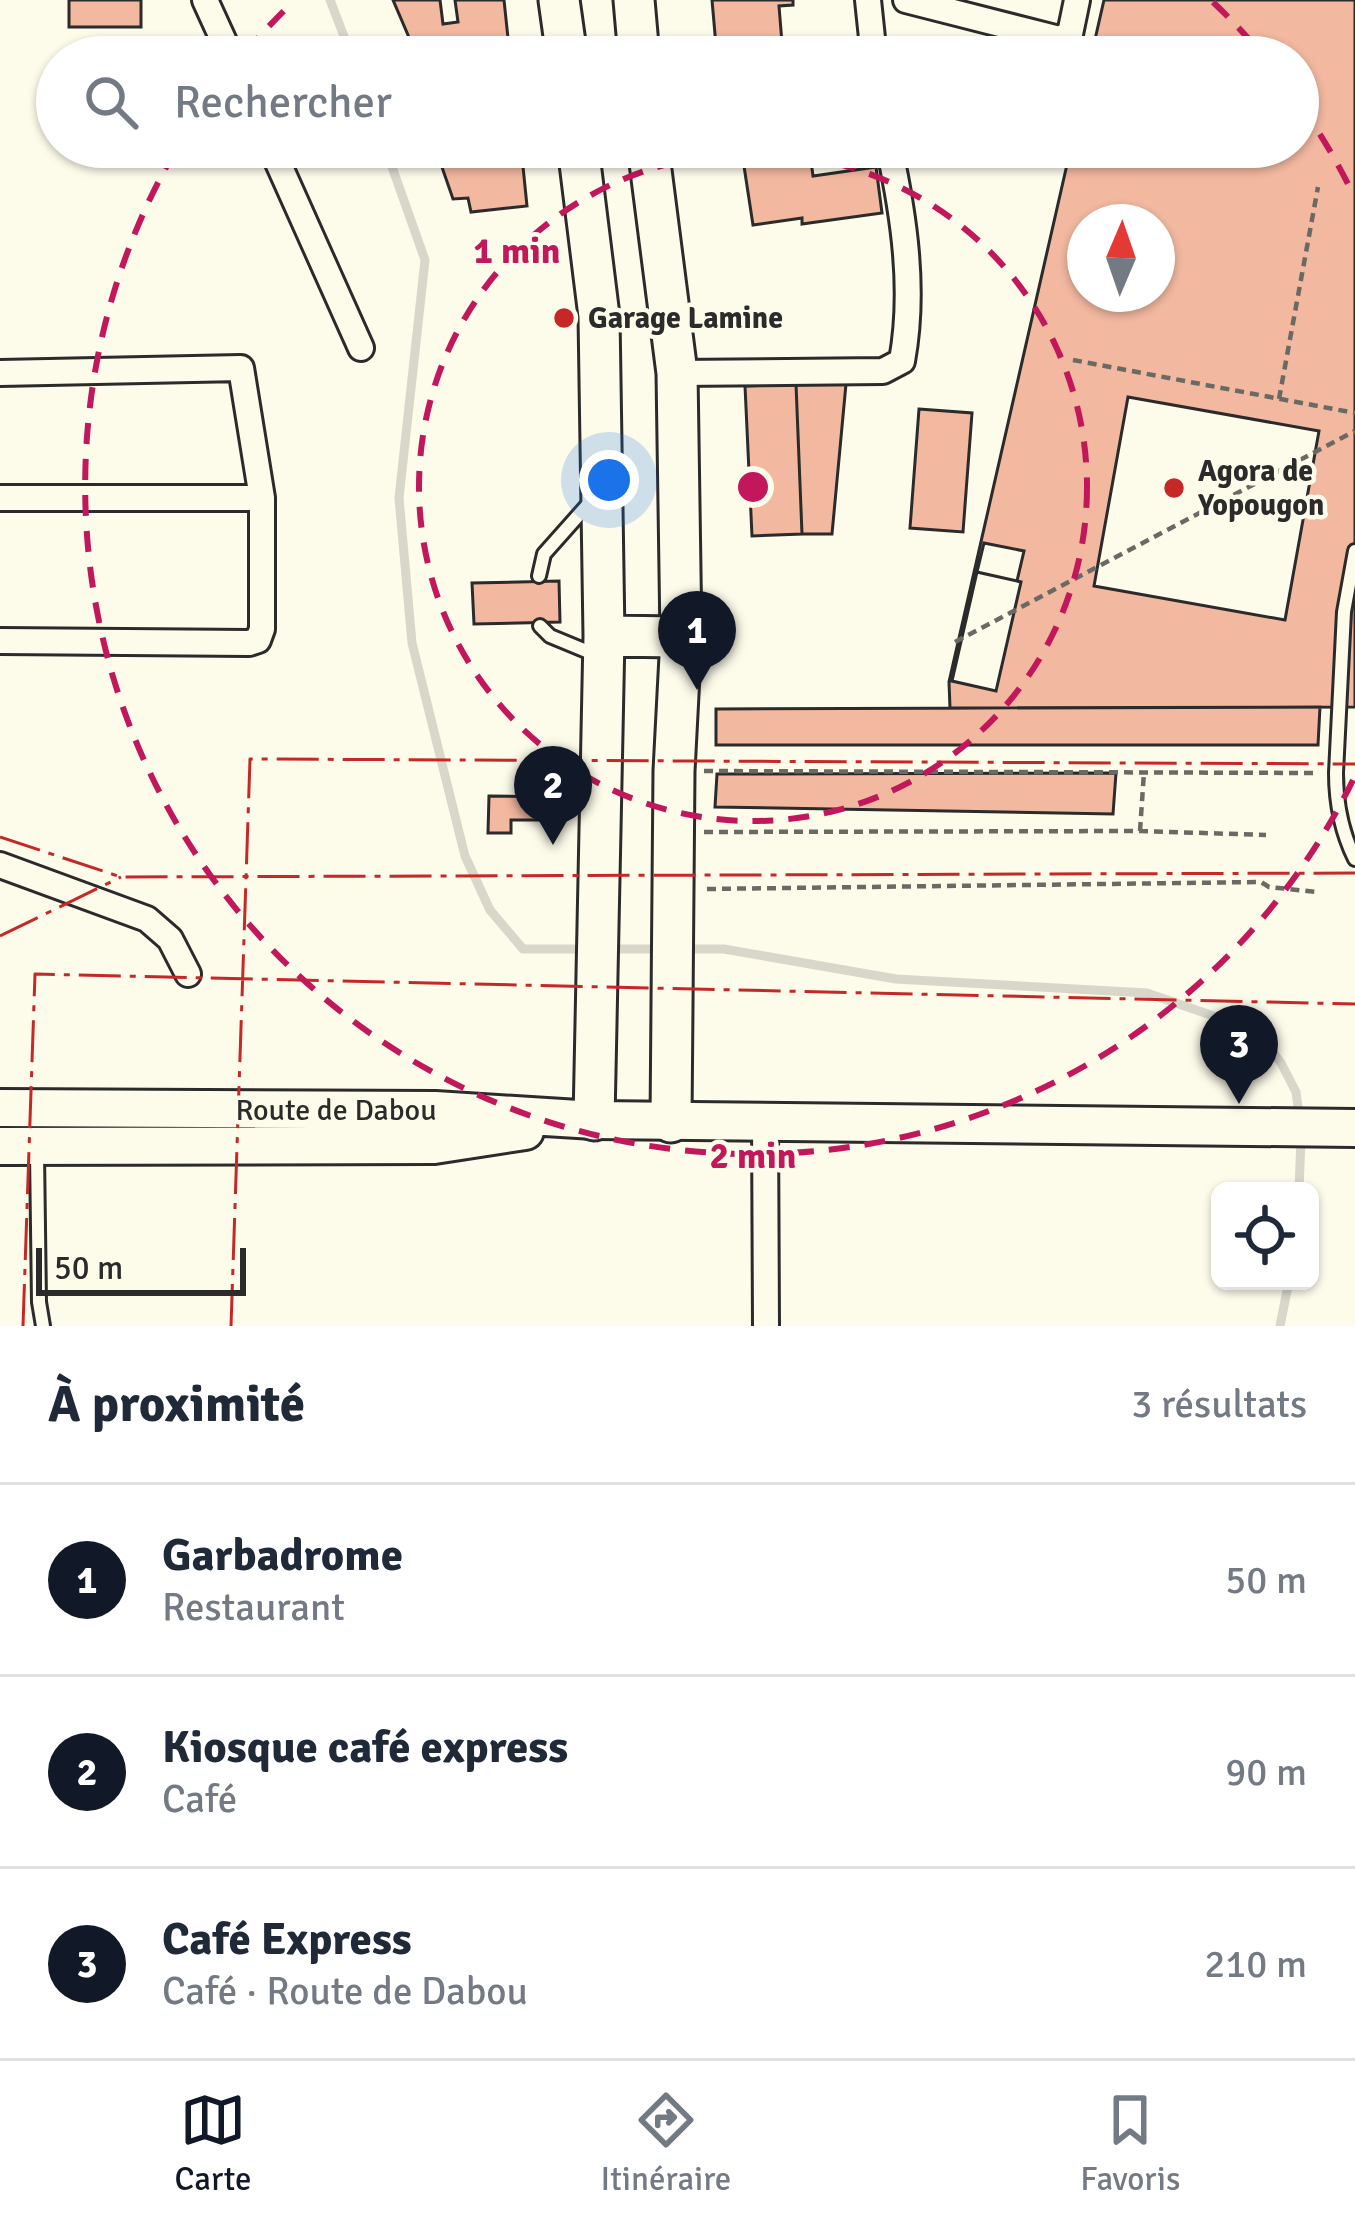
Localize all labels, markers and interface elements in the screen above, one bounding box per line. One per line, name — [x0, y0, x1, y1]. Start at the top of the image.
search box — [36, 36, 1319, 168]
icon: search — [78, 69, 144, 135]
text: Rechercher — [174, 75, 392, 130]
north arrow — [1067, 204, 1175, 312]
text: 1 min — [474, 229, 560, 274]
place label: Garage Lamine — [588, 300, 783, 337]
marker: Garage Lamine — [551, 305, 577, 331]
your location — [579, 450, 639, 510]
place label: Agora de Yopougon — [1197, 453, 1324, 524]
centre of rings — [732, 466, 774, 508]
marker: Agora de Yopougon — [1161, 475, 1187, 501]
pin: 1 — [658, 591, 736, 690]
pin: 2 — [514, 746, 592, 845]
pin: 3 — [1200, 1005, 1278, 1104]
street label: Route de Dabou — [235, 1092, 437, 1129]
text: 2 min — [710, 1134, 796, 1179]
map controls — [1211, 1182, 1319, 1290]
button: locate — [1211, 1182, 1319, 1290]
scale bar — [36, 1242, 246, 1295]
text: 50 m — [54, 1248, 123, 1289]
text: À proximité — [48, 1373, 305, 1436]
text: 3 résultats — [1131, 1380, 1307, 1428]
text: Garbadrome — [162, 1528, 403, 1583]
text: 1 — [76, 1556, 98, 1604]
text: 50 m — [1225, 1556, 1307, 1604]
text: Restaurant — [162, 1583, 345, 1631]
text: Kiosque café express — [162, 1720, 568, 1775]
text: 2 — [76, 1748, 98, 1796]
text: 90 m — [1225, 1748, 1307, 1796]
text: Café — [162, 1775, 237, 1823]
text: Café Express — [162, 1912, 412, 1967]
text: 3 — [76, 1940, 98, 1988]
text: 210 m — [1204, 1940, 1307, 1988]
text: Café · Route de Dabou — [162, 1967, 528, 2015]
tab: Carte — [175, 2087, 252, 2200]
tab: Itinéraire — [601, 2087, 731, 2200]
tab: Favoris — [1080, 2087, 1180, 2200]

